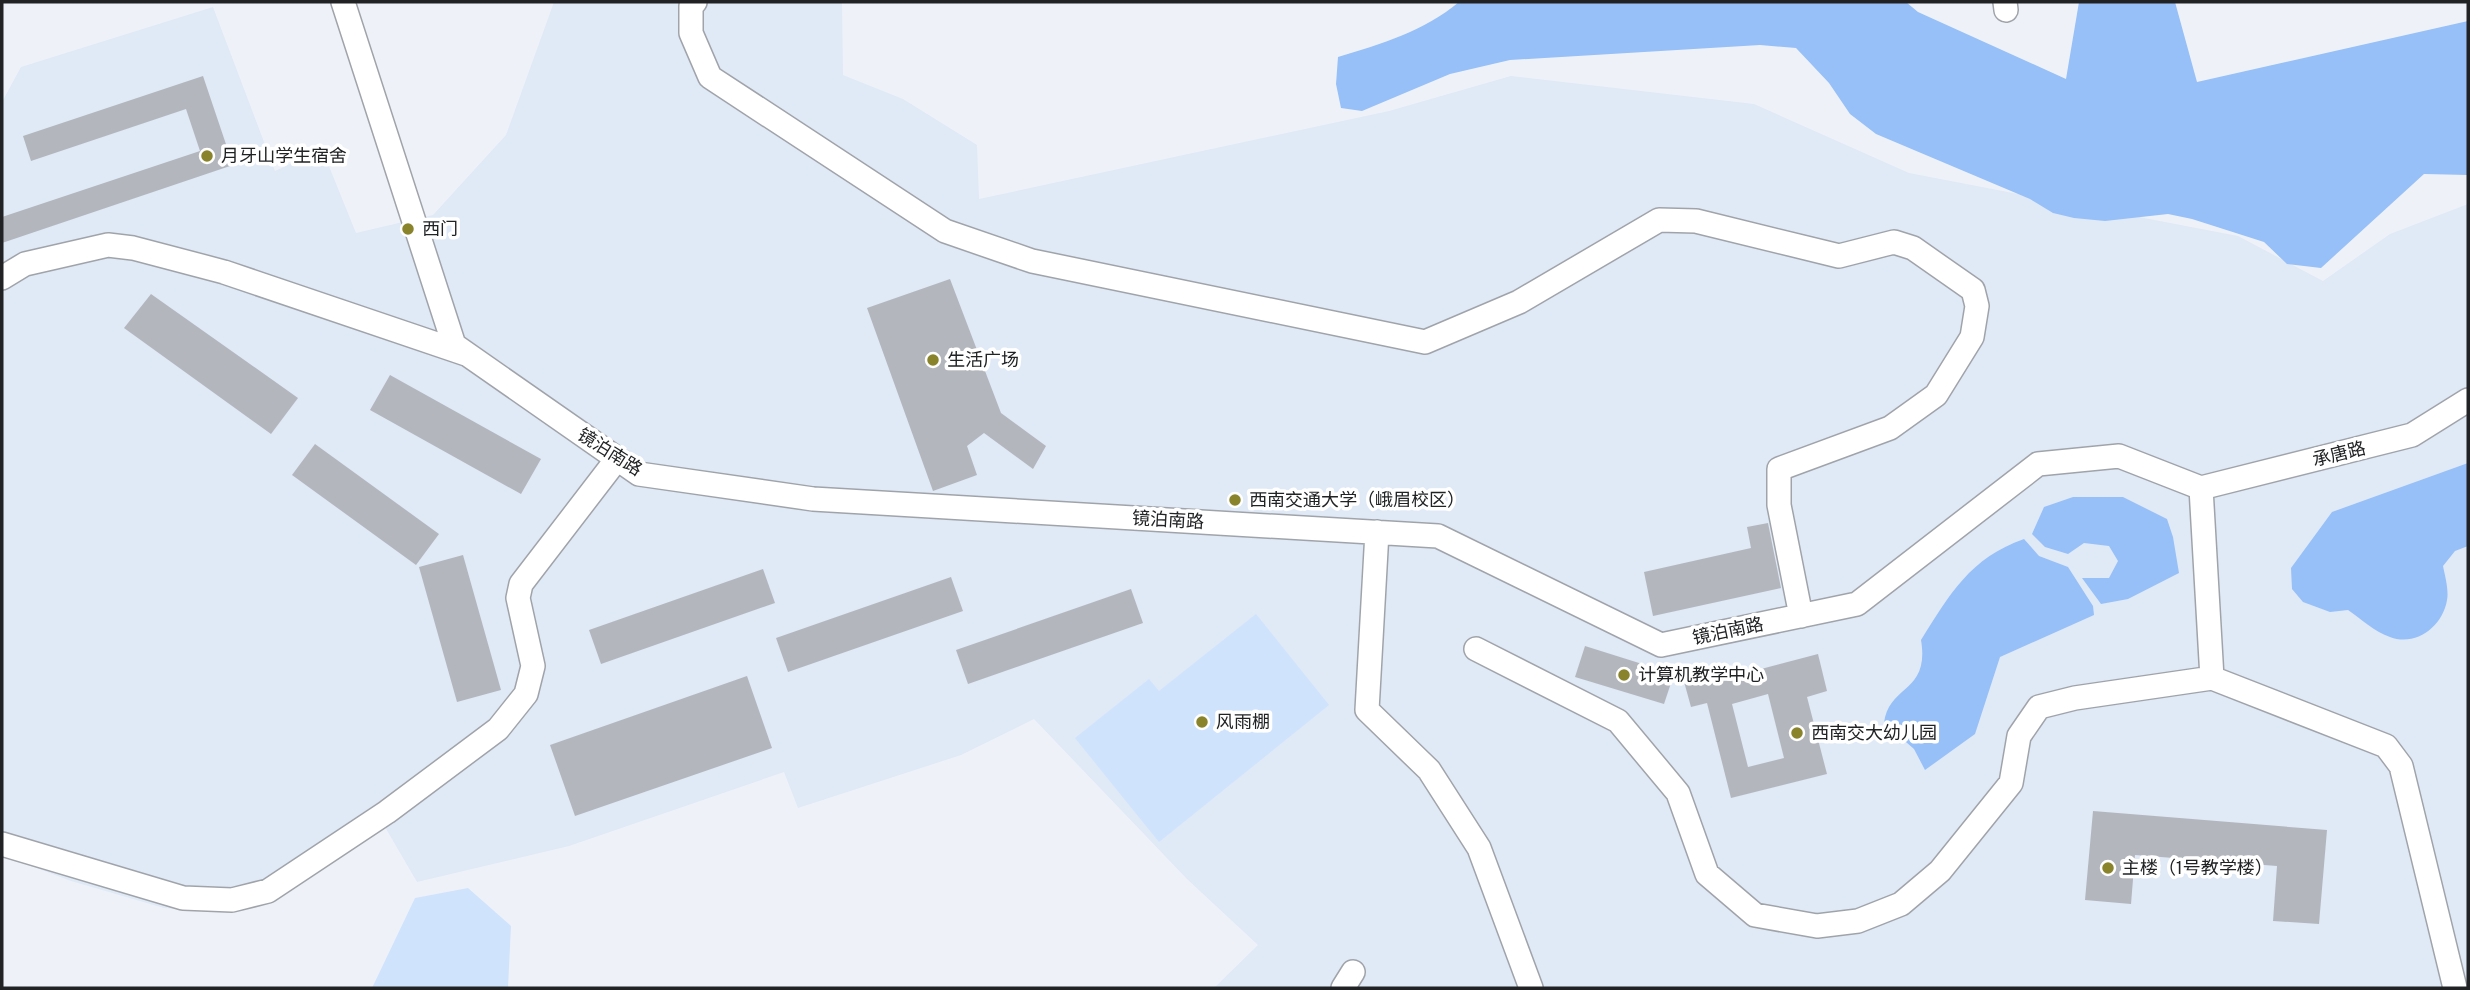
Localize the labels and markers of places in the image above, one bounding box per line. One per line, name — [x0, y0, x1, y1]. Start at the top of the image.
place label: 月牙山学生宿舍 — [221, 146, 347, 169]
marker: 月牙山学生宿舍 — [199, 148, 215, 164]
place label: 西门 — [422, 219, 458, 242]
marker: 西门 — [400, 221, 416, 237]
place label: 生活广场 — [947, 350, 1019, 373]
marker: 生活广场 — [925, 352, 941, 368]
place label: 西南交通大学（峨眉校区） — [1249, 490, 1465, 513]
marker: 西南交通大学（峨眉校区） — [1227, 492, 1243, 508]
place label: 计算机教学中心 — [1638, 665, 1764, 688]
marker: 计算机教学中心 — [1616, 667, 1632, 683]
place label: 风雨棚 — [1216, 712, 1270, 735]
marker: 风雨棚 — [1194, 714, 1210, 730]
place label: 西南交大幼儿园 — [1811, 723, 1937, 746]
marker: 西南交大幼儿园 — [1789, 725, 1805, 741]
place label: 主楼（1号教学楼） — [2122, 858, 2273, 881]
marker: 主楼（1号教学楼） — [2100, 860, 2116, 876]

